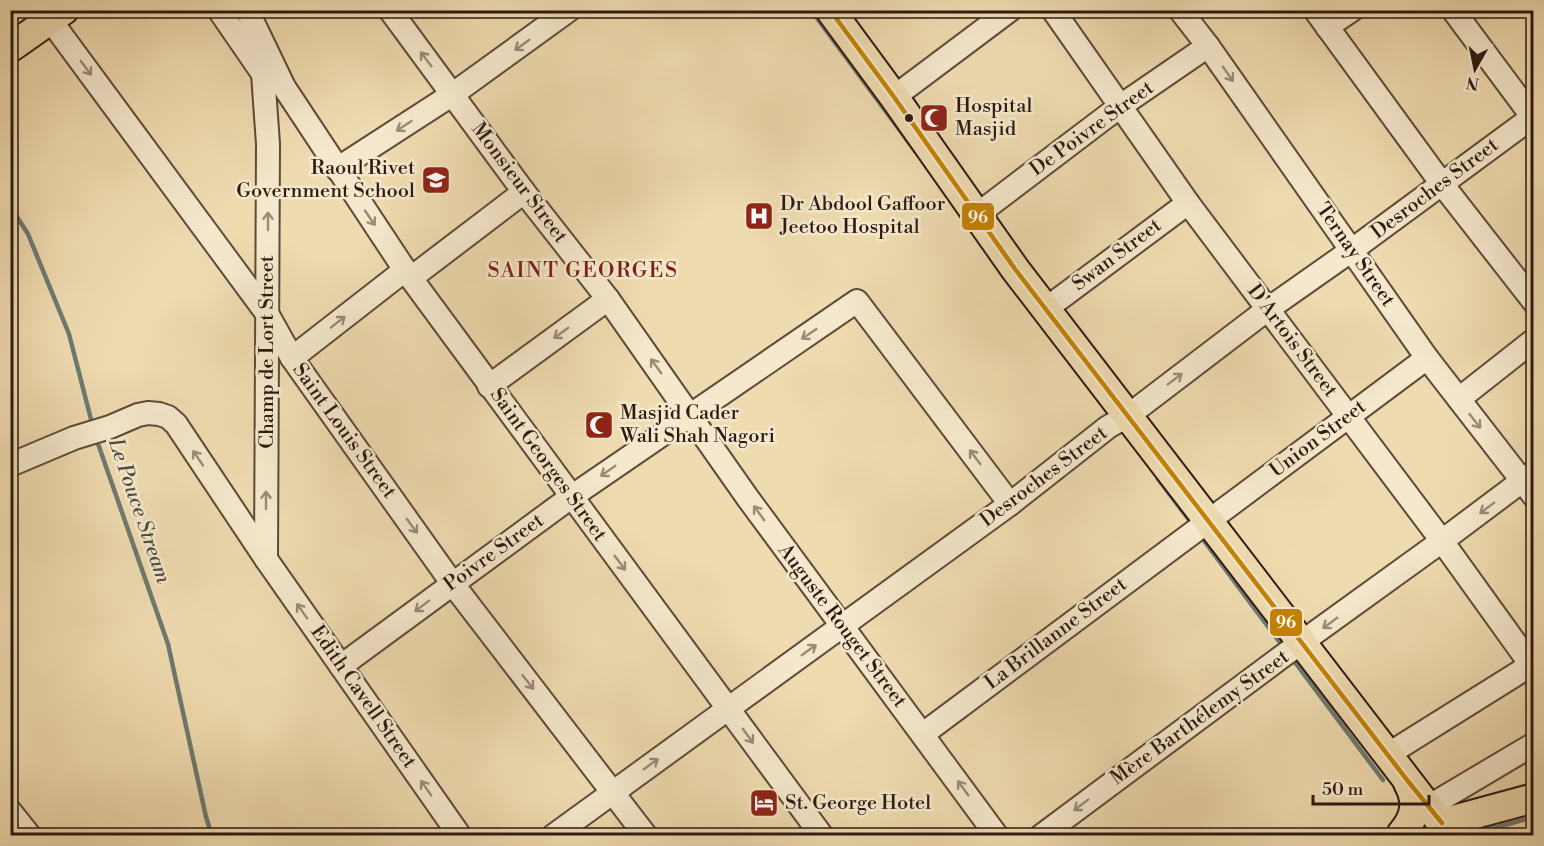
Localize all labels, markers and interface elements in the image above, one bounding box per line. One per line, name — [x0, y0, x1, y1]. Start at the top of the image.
one-way arrow — [514, 38, 530, 51]
north arrow — [1445, 39, 1505, 99]
one-way arrow — [420, 51, 433, 67]
one-way arrow — [80, 59, 92, 75]
one-way arrow — [1222, 66, 1234, 82]
text: N — [1465, 72, 1481, 94]
street label: De Poivre Street — [1025, 76, 1159, 182]
place label: Hospital Masjid — [955, 94, 1032, 142]
mosque icon: Hospital Masjid — [918, 102, 950, 134]
unlabelled marker — [903, 112, 915, 124]
street label: Monsieur Street — [465, 118, 573, 248]
one-way arrow — [396, 120, 412, 132]
street label: Desroches Street — [1366, 133, 1504, 245]
place label: Raoul Rivet Government School — [236, 156, 415, 204]
school or university icon: Raoul Rivet Government School — [420, 164, 452, 196]
place label: Dr Abdool Gaffoor Jeetoo Hospital — [779, 192, 946, 240]
street label: Ternay Street — [1310, 198, 1400, 312]
hospital icon: Dr Abdool Gaffoor Jeetoo Hospital — [743, 200, 775, 232]
line badge: 96 — [961, 202, 995, 231]
text: 96 — [968, 208, 988, 228]
one-way arrow — [364, 209, 376, 226]
one-way arrow — [262, 212, 274, 232]
street label: Swan Street — [1067, 213, 1167, 297]
street label: Champ de Lort Street — [255, 255, 280, 449]
district label: SAINT GEORGES — [487, 258, 679, 284]
street label: D'Artois Street — [1241, 280, 1343, 402]
one-way arrow — [330, 316, 346, 329]
one-way arrow — [554, 327, 570, 339]
one-way arrow — [801, 328, 818, 340]
street label: Saint Louis Street — [287, 359, 401, 503]
one-way arrow — [650, 359, 663, 375]
one-way arrow — [1167, 373, 1183, 386]
street label: Saint Georges Street — [484, 384, 612, 546]
street label: Union Street — [1265, 395, 1371, 483]
place label: Masjid Cader Wali Shah Nagori — [619, 401, 775, 449]
mosque icon: Masjid Cader Wali Shah Nagori — [583, 409, 615, 441]
one-way arrow — [1469, 413, 1482, 429]
street label: Desroches Street — [975, 421, 1113, 533]
water label: Le Pouce Stream — [102, 434, 176, 588]
one-way arrow — [192, 450, 204, 467]
one-way arrow — [968, 450, 981, 466]
one-way arrow — [600, 465, 616, 477]
one-way arrow — [260, 491, 272, 511]
one-way arrow — [1479, 501, 1495, 514]
one-way arrow — [753, 506, 765, 522]
street label: Poivre Street — [439, 508, 549, 598]
one-way arrow — [405, 517, 418, 533]
street label: Auguste Rouget Street — [772, 538, 912, 713]
one-way arrow — [613, 554, 626, 570]
street label: La Brillanne Street — [980, 572, 1132, 696]
one-way arrow — [414, 599, 430, 612]
one-way arrow — [296, 603, 308, 619]
line badge: 96 — [1269, 608, 1303, 637]
text: 96 — [1276, 613, 1296, 633]
one-way arrow — [1322, 617, 1338, 629]
street label: Edith Cavell Street — [304, 621, 422, 773]
one-way arrow — [801, 644, 817, 656]
street label: Mère Barthélemy Street — [1106, 645, 1294, 791]
one-way arrow — [522, 673, 535, 689]
one-way arrow — [742, 728, 755, 744]
one-way arrow — [643, 758, 659, 770]
scale bar — [1313, 768, 1428, 806]
text: 50 m — [1322, 778, 1364, 801]
one-way arrow — [420, 780, 433, 796]
one-way arrow — [956, 781, 969, 797]
hotel icon: St. George Hotel — [748, 787, 780, 819]
place label: St. George Hotel — [785, 791, 931, 816]
one-way arrow — [1074, 799, 1090, 812]

